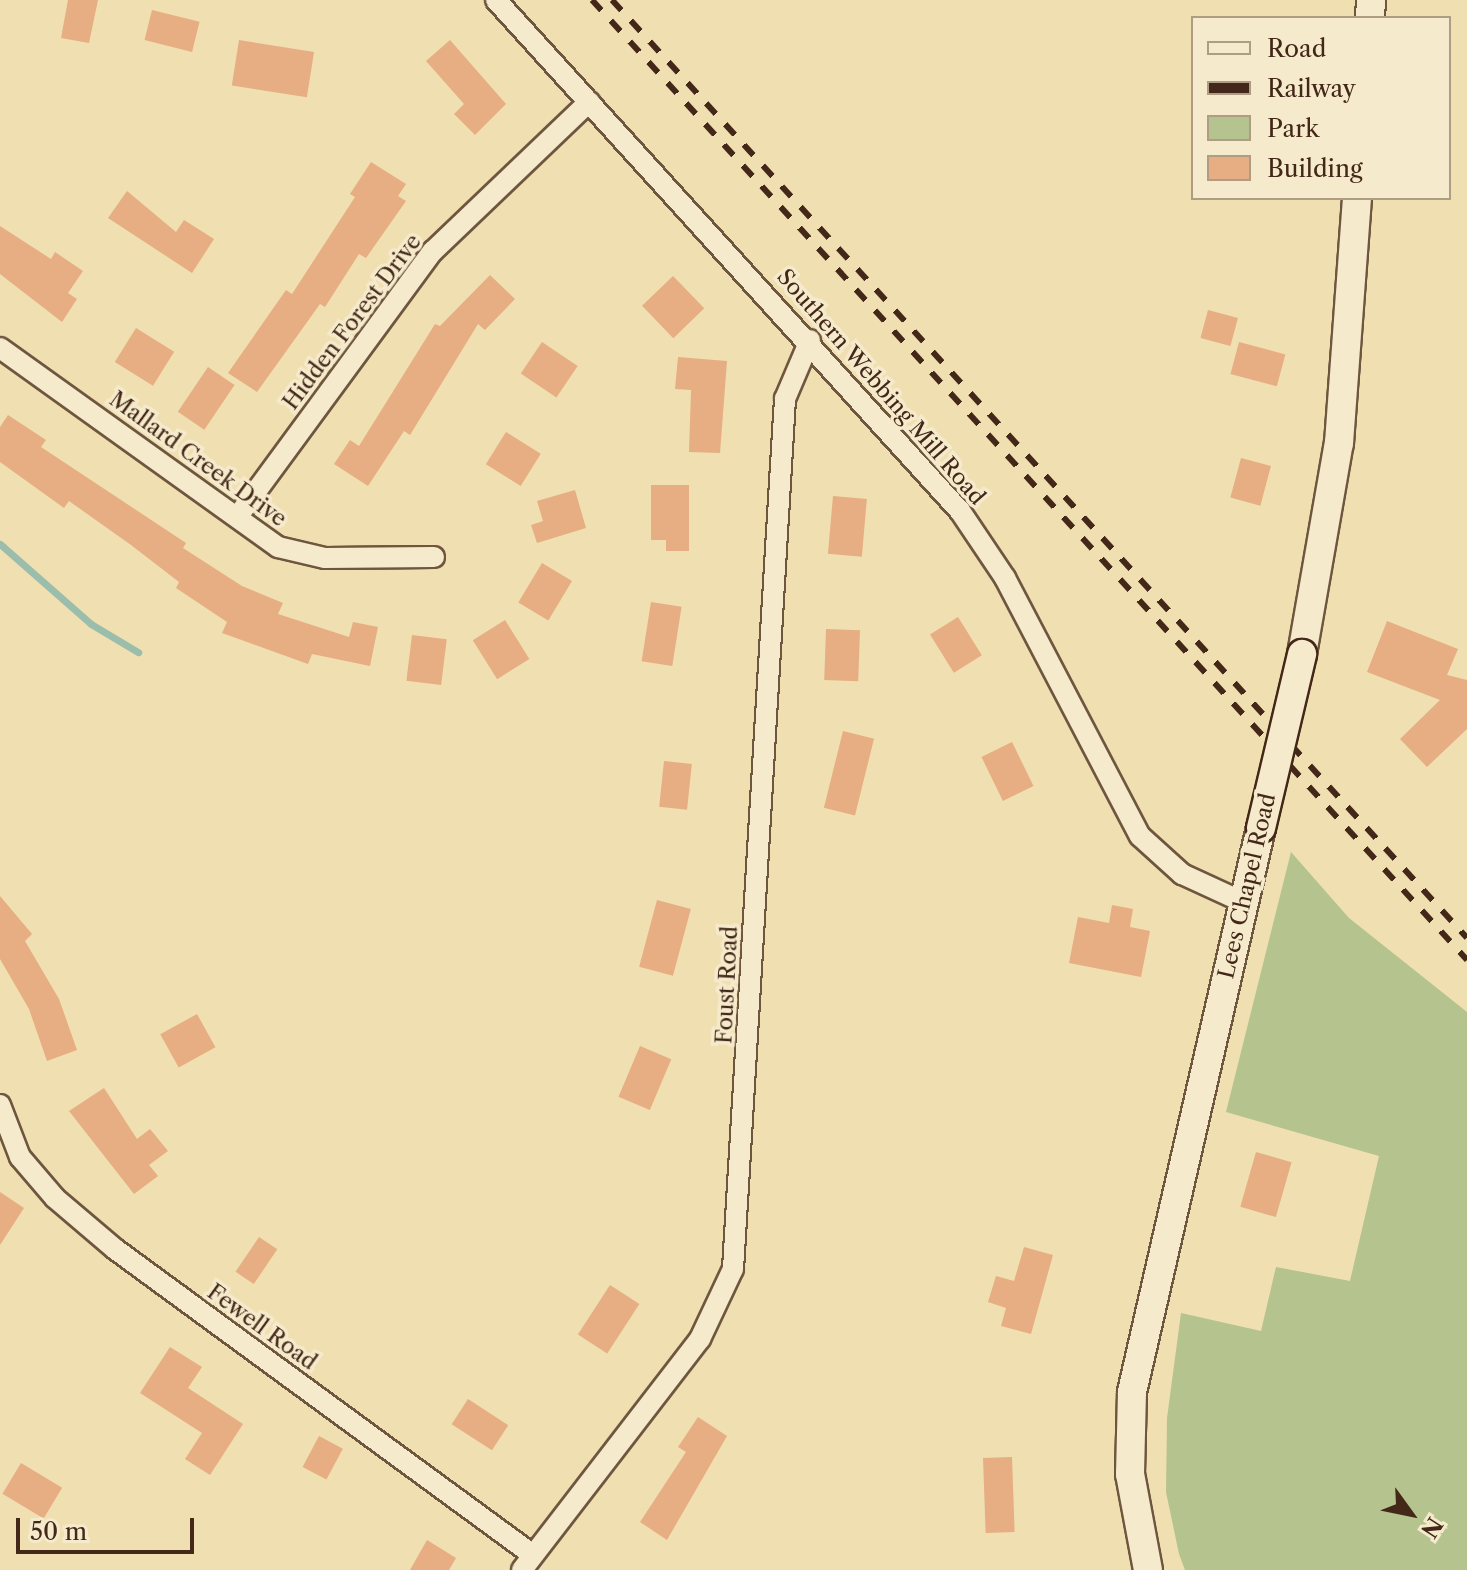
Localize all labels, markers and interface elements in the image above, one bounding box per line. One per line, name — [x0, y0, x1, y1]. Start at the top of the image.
legend — [1191, 16, 1451, 200]
text: Road — [1267, 34, 1326, 63]
text: Railway — [1267, 74, 1356, 103]
text: Park — [1267, 114, 1319, 143]
text: Building — [1267, 154, 1363, 183]
street label: Hidden Forest Drive — [277, 229, 427, 415]
street label: Southern Webbing Mill Road — [771, 264, 991, 510]
street label: Mallard Creek Drive — [104, 386, 292, 532]
street label: Lees Chapel Road — [1213, 791, 1281, 981]
street label: Foust Road — [711, 925, 743, 1045]
street label: Fewell Road — [202, 1279, 322, 1375]
north arrow — [1371, 1474, 1451, 1554]
scale bar — [20, 1502, 198, 1552]
text: N — [1415, 1512, 1448, 1543]
text: 50 m — [30, 1517, 87, 1546]

